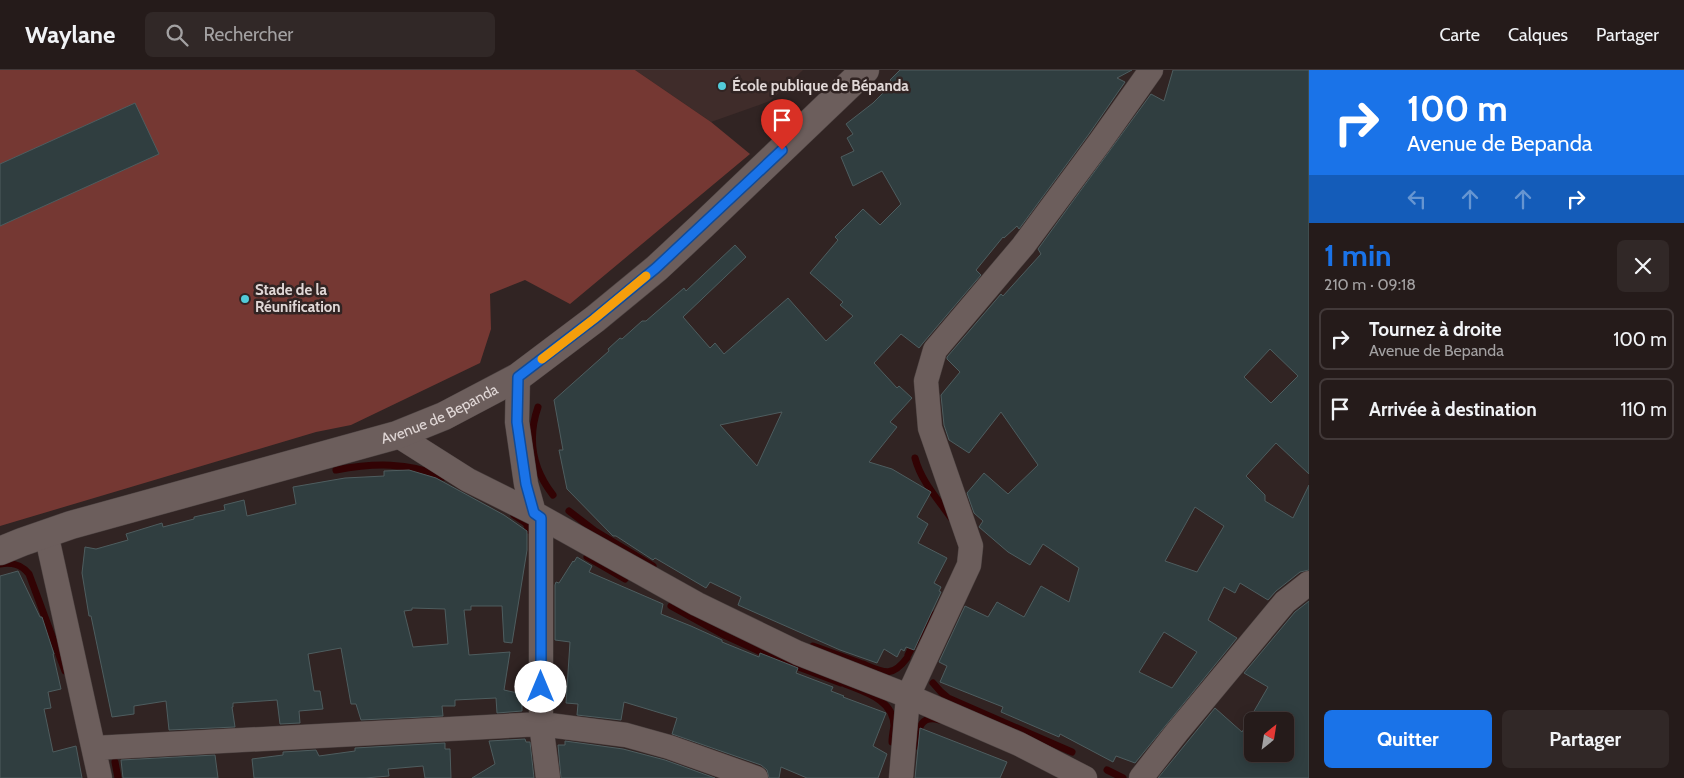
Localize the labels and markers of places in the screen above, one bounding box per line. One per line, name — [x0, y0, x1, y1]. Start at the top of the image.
place label: École publique de Bépanda — [732, 76, 909, 95]
marker: École publique de Bépanda — [716, 80, 728, 92]
pin — [761, 99, 803, 150]
place label: Stade de la Réunification — [255, 281, 341, 316]
marker: Stade de la Réunification — [239, 293, 251, 305]

